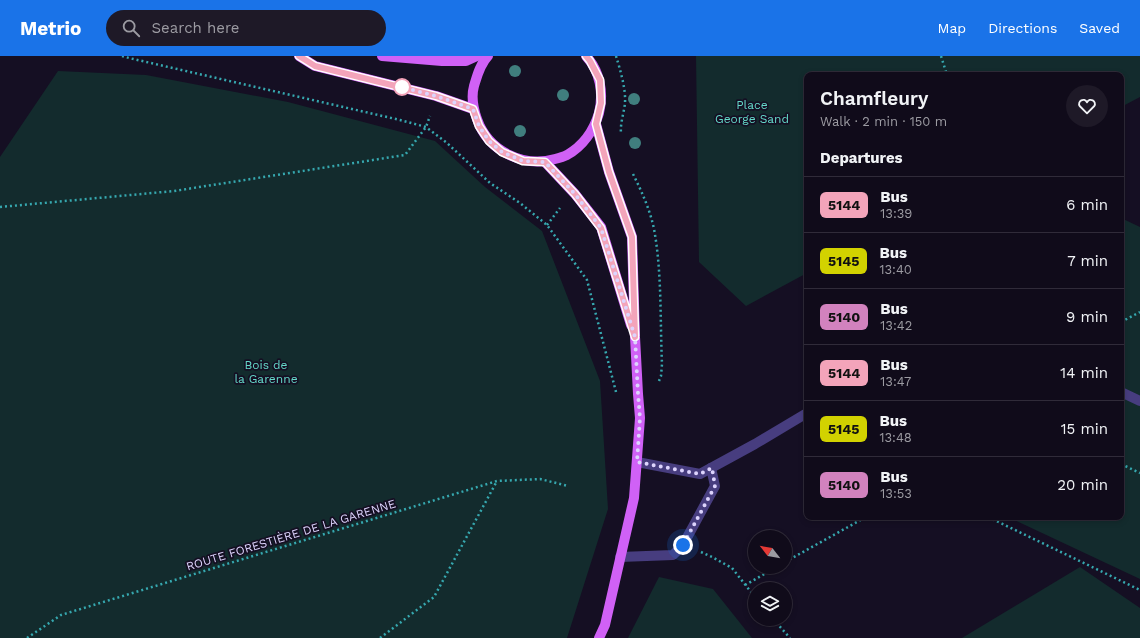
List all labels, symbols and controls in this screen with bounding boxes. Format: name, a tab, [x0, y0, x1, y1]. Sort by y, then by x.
search box	[106, 10, 386, 46]
text: Metrio	[20, 17, 82, 40]
icon: search	[120, 17, 142, 39]
text: Search here	[152, 19, 239, 37]
text: Map	[938, 20, 966, 36]
text: Directions	[988, 20, 1057, 36]
text: Saved	[1079, 20, 1120, 36]
unlabelled marker	[393, 78, 411, 96]
button: heart	[1066, 85, 1108, 127]
text: Chamfleury	[820, 87, 928, 110]
park label: Place George Sand	[715, 98, 789, 126]
text: Walk · 2 min · 150 m	[820, 114, 947, 129]
text: Departures	[820, 149, 903, 167]
text: Bus	[880, 188, 908, 206]
text: 6 min	[1066, 196, 1108, 214]
text: 5144	[828, 197, 860, 213]
text: 13:39	[880, 206, 912, 221]
text: Bus	[879, 244, 907, 262]
text: 7 min	[1067, 252, 1108, 270]
text: 5145	[828, 253, 859, 269]
text: 13:40	[879, 262, 912, 277]
text: Bus	[880, 300, 908, 318]
text: 9 min	[1066, 308, 1108, 326]
text: 5140	[828, 309, 860, 325]
text: 13:42	[880, 318, 912, 333]
text: Bus	[880, 356, 908, 374]
park label: Bois de la Garenne	[234, 358, 298, 386]
text: 14 min	[1060, 364, 1108, 382]
text: 5144	[828, 365, 860, 381]
text: 13:47	[880, 374, 911, 389]
text: Bus	[879, 412, 907, 430]
text: 15 min	[1061, 420, 1108, 438]
text: 5145	[828, 421, 859, 437]
text: 13:48	[879, 430, 912, 445]
text: Bus	[880, 468, 908, 486]
text: 20 min	[1057, 476, 1108, 494]
text: 5140	[828, 477, 860, 493]
text: 13:53	[880, 486, 912, 501]
street label: ROUTE FORESTIÈRE DE LA GARENNE	[185, 496, 398, 574]
north arrow	[748, 530, 792, 574]
map controls	[748, 530, 792, 626]
your location	[673, 535, 693, 555]
button: layers	[748, 582, 792, 626]

